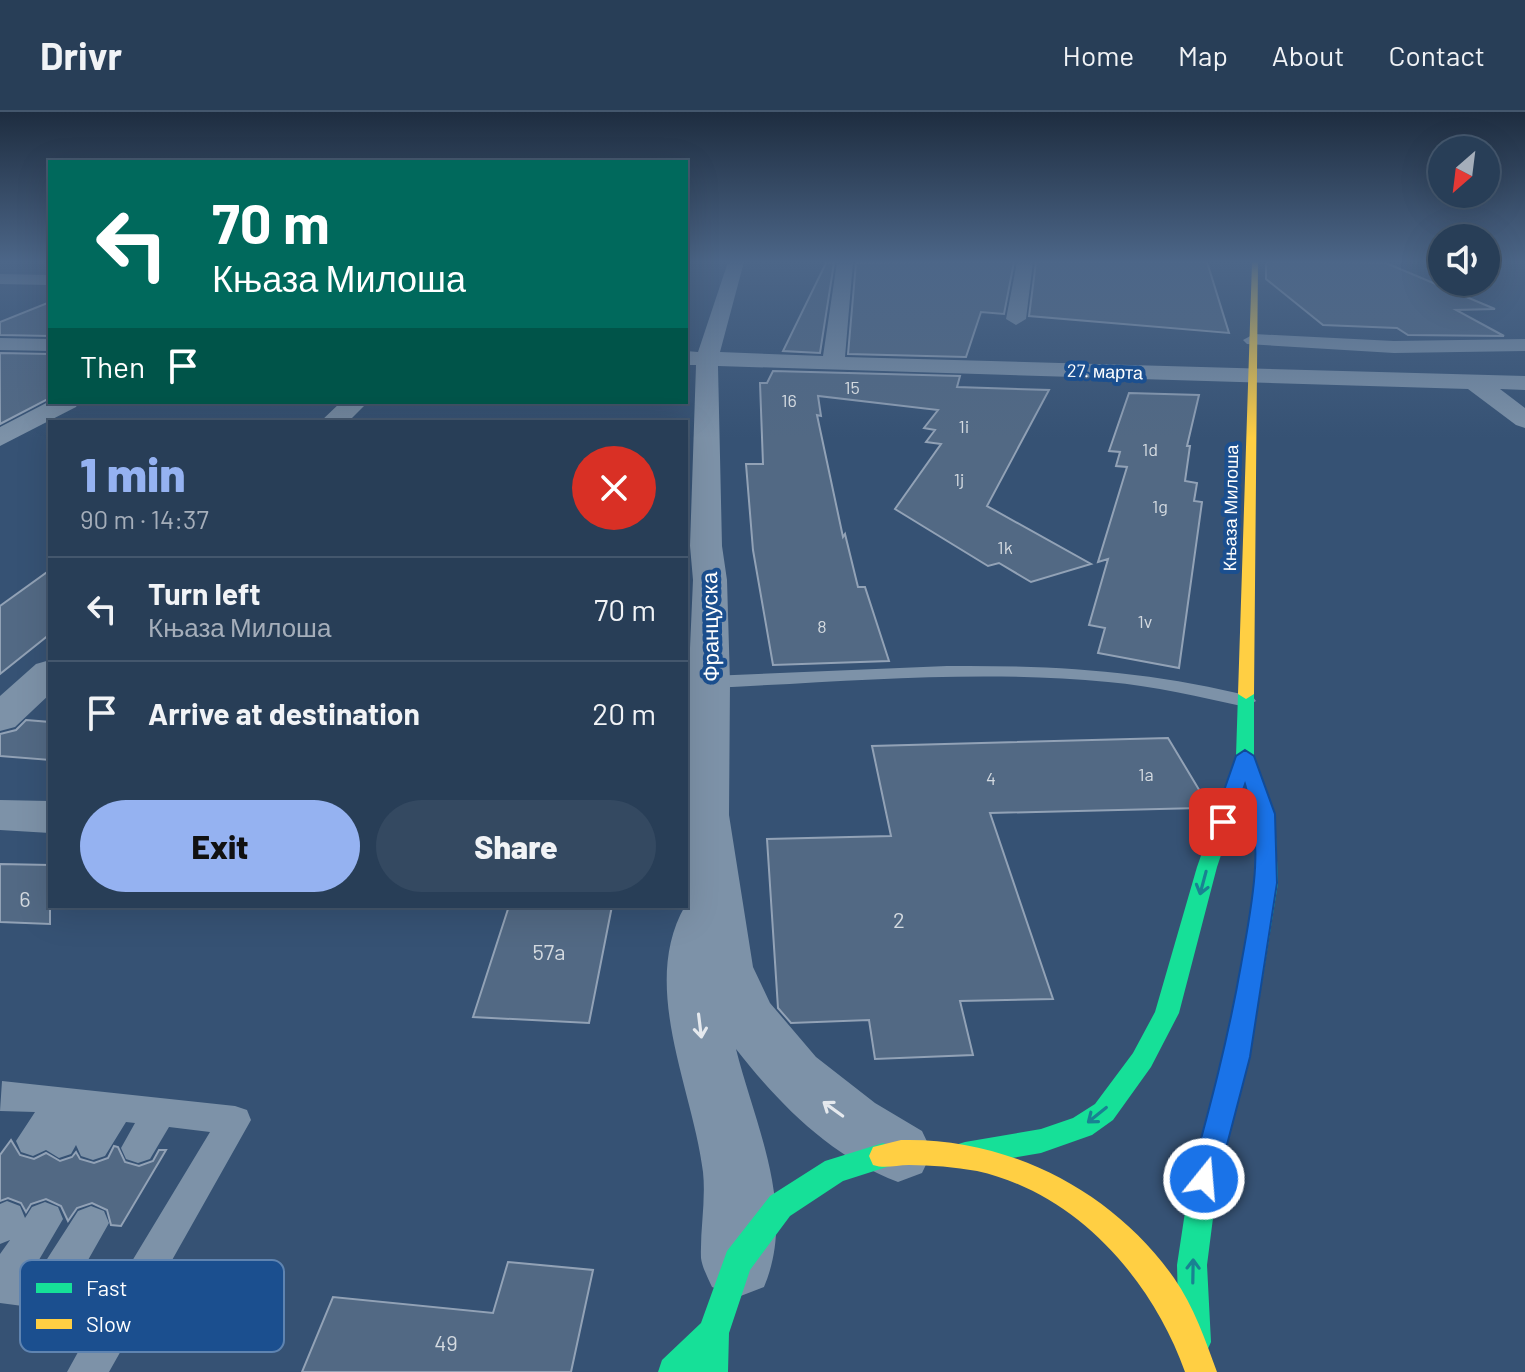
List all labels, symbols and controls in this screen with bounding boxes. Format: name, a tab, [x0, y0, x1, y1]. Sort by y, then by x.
text: Drivr	[40, 32, 122, 78]
text: Home	[1063, 38, 1134, 72]
text: Map	[1178, 38, 1228, 72]
text: About	[1272, 38, 1344, 72]
text: Contact	[1388, 38, 1485, 72]
north arrow	[1428, 136, 1500, 208]
map controls	[1428, 136, 1500, 296]
text: 70 m	[212, 188, 330, 255]
icon: left	[80, 192, 184, 296]
button: sound	[1428, 224, 1500, 296]
text: Књаза Милоша	[212, 256, 466, 299]
icon: arrive	[161, 344, 205, 388]
text: Then	[80, 348, 145, 384]
street label: 27. марта	[1067, 359, 1144, 383]
house number: 15	[844, 376, 860, 398]
house number: 16	[781, 389, 797, 411]
house number: 1i	[959, 415, 969, 437]
house number: 1d	[1142, 438, 1158, 460]
street label: Књаза Милоша	[1218, 443, 1242, 572]
text: 1 min	[80, 444, 186, 502]
button: close	[572, 446, 656, 530]
house number: 1j	[954, 468, 964, 490]
house number: 1g	[1152, 495, 1168, 517]
text: 90 m · 14:37	[80, 503, 209, 534]
house number: 1k	[997, 536, 1013, 558]
street label: Француска	[695, 571, 724, 682]
text: Turn left	[148, 575, 261, 611]
icon: left	[80, 587, 124, 631]
text: 70 m	[594, 591, 656, 627]
house number: 1v	[1138, 610, 1153, 632]
text: Књаза Милоша	[148, 611, 331, 642]
house number: 8	[817, 615, 827, 637]
icon: arrive	[80, 691, 124, 735]
text: Arrive at destination	[148, 695, 420, 731]
text: 20 m	[592, 695, 656, 731]
house number: 1a	[1138, 763, 1154, 785]
house number: 4	[986, 767, 996, 789]
pin	[1189, 788, 1257, 856]
button: Exit	[80, 800, 360, 892]
button: Share	[376, 800, 656, 892]
icon: arrive	[1201, 800, 1245, 844]
one-way arrow	[1195, 869, 1210, 895]
house number: 6	[19, 885, 31, 911]
house number: 2	[893, 906, 905, 932]
house number: 57a	[533, 938, 565, 964]
one-way arrow	[693, 1012, 708, 1039]
one-way arrow	[823, 1101, 844, 1118]
one-way arrow	[1087, 1107, 1108, 1124]
position arrow	[1162, 1137, 1246, 1221]
one-way arrow	[1185, 1258, 1201, 1285]
legend	[20, 1260, 284, 1352]
text: Fast	[86, 1274, 128, 1300]
text: Slow	[86, 1310, 131, 1336]
house number: 49	[434, 1329, 458, 1355]

